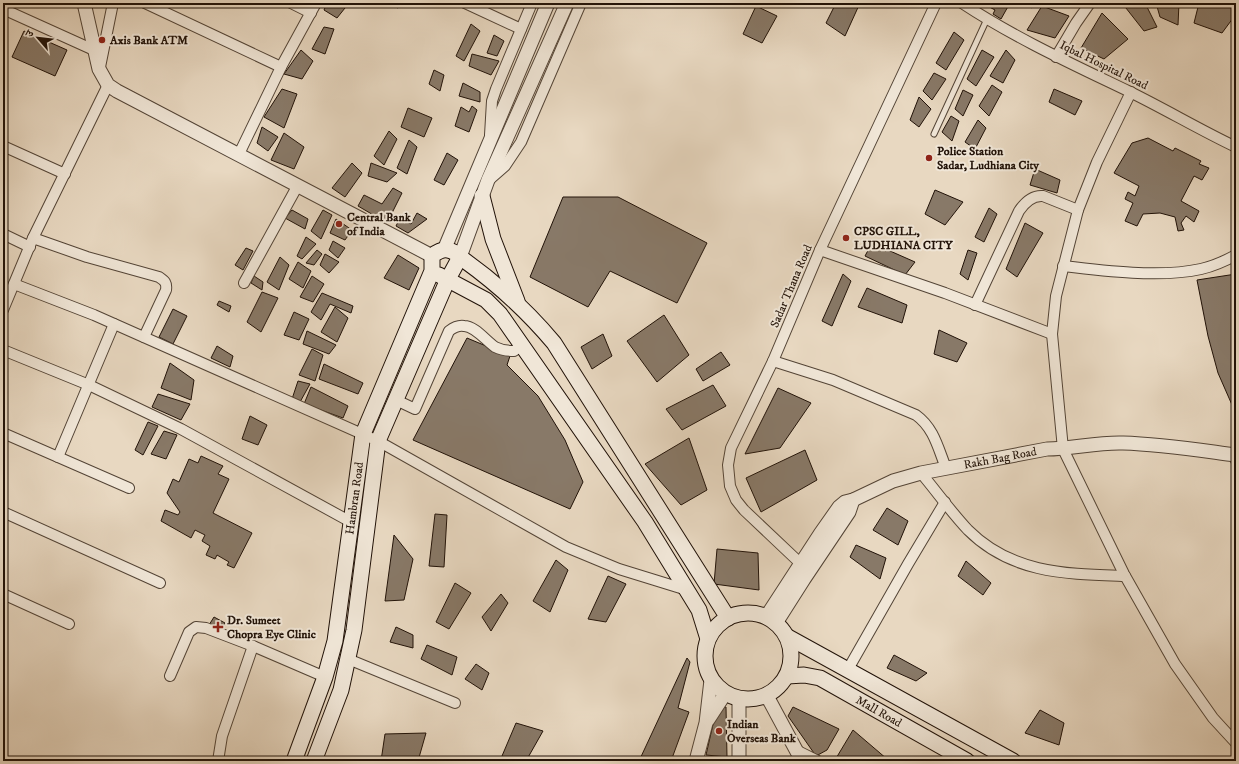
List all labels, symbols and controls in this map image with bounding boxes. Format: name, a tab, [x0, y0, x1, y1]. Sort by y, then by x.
north arrow	[18, 18, 58, 58]
text: उ	[22, 27, 38, 40]
place label: Axis Bank ATM	[109, 33, 188, 48]
marker: Axis Bank ATM	[97, 35, 107, 45]
street label: Iqbal Hospital Road	[1057, 38, 1150, 93]
place label: Police Station Sadar, Ludhiana City	[937, 144, 1039, 173]
marker: Police Station Sadar, Ludhiana City	[924, 153, 934, 163]
place label: Central Bank of India	[347, 210, 412, 239]
marker: Central Bank of India	[334, 219, 344, 229]
place label: CPSC GILL, LUDHIANA CITY	[854, 224, 953, 253]
marker: CPSC GILL, LUDHIANA CITY	[841, 233, 851, 243]
street label: Sadar Thana Road	[767, 242, 816, 330]
street label: Rakh Bag Road	[962, 444, 1038, 473]
street label: Hambran Road	[342, 461, 367, 535]
place label: Dr. Sumeet Chopra Eye Clinic	[227, 613, 317, 642]
marker: Dr. Sumeet Chopra Eye Clinic	[212, 621, 224, 633]
street label: Mall Road	[853, 693, 904, 731]
place label: Indian Overseas Bank	[727, 717, 797, 746]
marker: Indian Overseas Bank	[714, 726, 724, 736]

